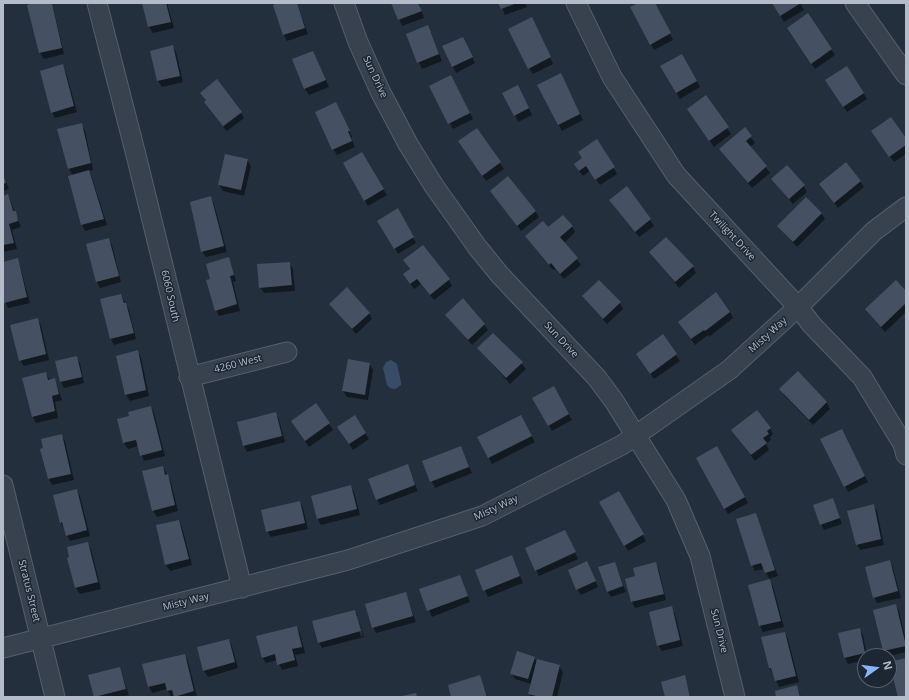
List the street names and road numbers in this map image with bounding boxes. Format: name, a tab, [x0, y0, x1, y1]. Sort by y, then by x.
street label: Sun Drive	[360, 54, 390, 100]
street label: Twilight Drive	[706, 209, 758, 263]
street label: 6060 South	[158, 269, 182, 323]
street label: Misty Way	[746, 315, 790, 355]
street label: Sun Drive	[541, 320, 581, 360]
street label: 4260 West	[213, 352, 263, 376]
street label: Misty Way	[472, 493, 520, 523]
street label: Stratus Street	[15, 559, 43, 623]
street label: Misty Way	[162, 590, 210, 614]
street label: Sun Drive	[708, 608, 730, 654]

